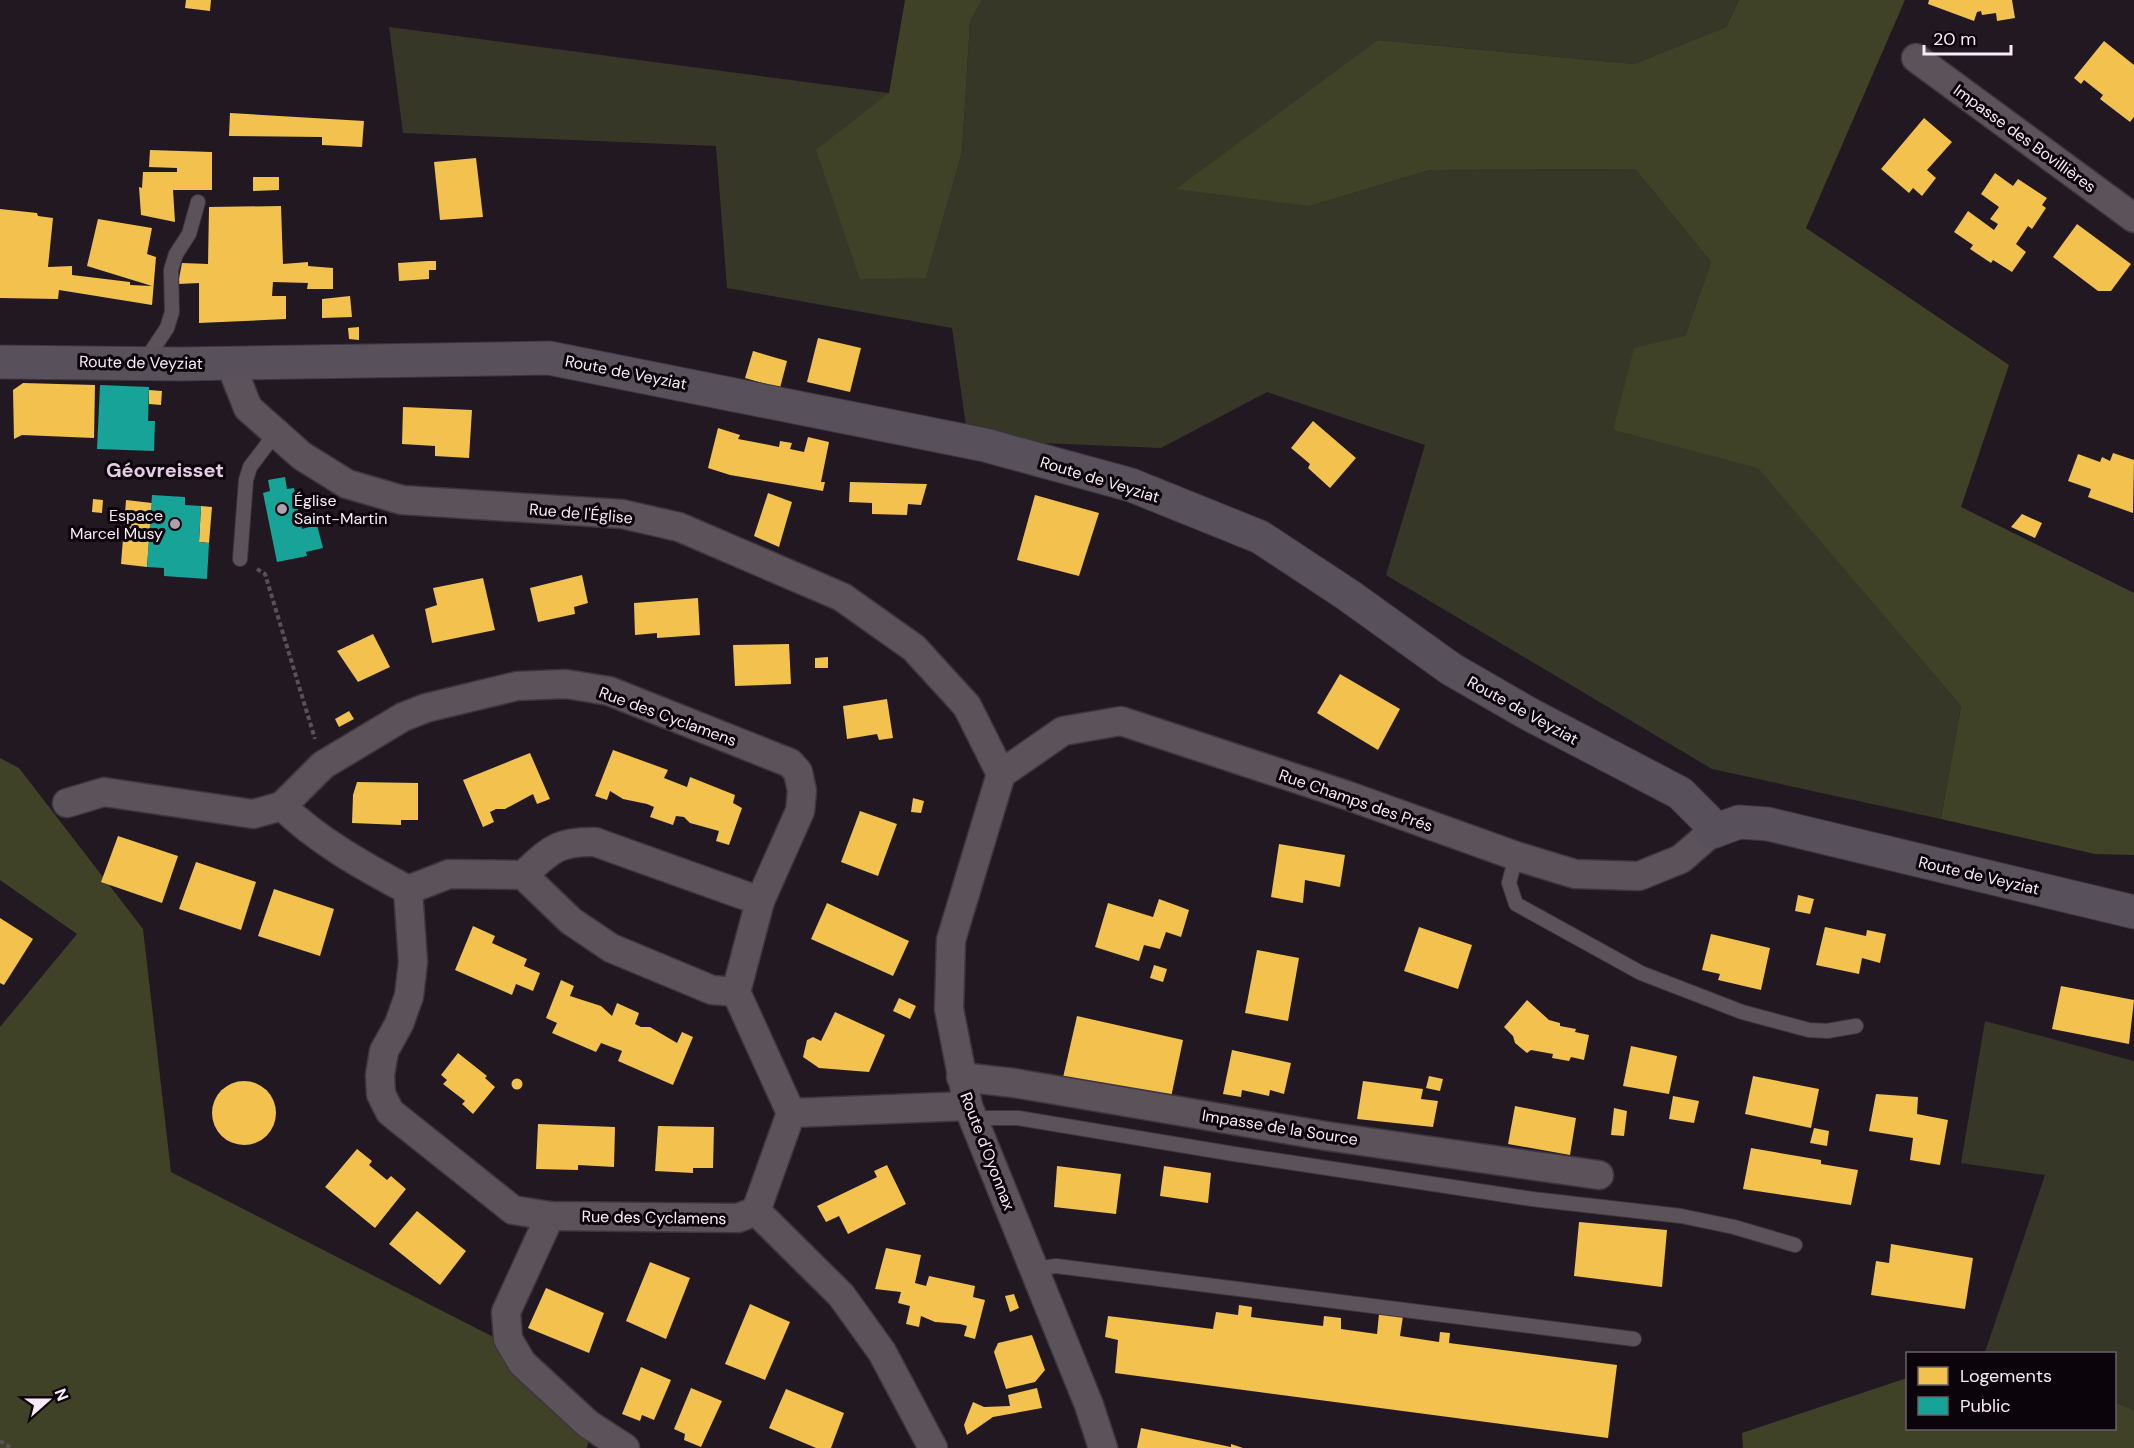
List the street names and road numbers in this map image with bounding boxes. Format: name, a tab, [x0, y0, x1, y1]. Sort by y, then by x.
street label: Impasse des Bovillières	[1949, 80, 2100, 197]
street label: Route de Veyziat	[563, 350, 689, 395]
street label: Route de Veyziat	[79, 351, 203, 374]
street label: Route de Veyziat	[1038, 451, 1162, 508]
street label: Rue de l'Église	[528, 499, 634, 528]
street label: Route de Veyziat	[1464, 671, 1582, 750]
street label: Rue des Cyclamens	[596, 682, 740, 751]
street label: Rue Champs des Prés	[1276, 764, 1436, 837]
street label: Route de Veyziat	[1916, 851, 2042, 900]
street label: Route d'Oyonnax	[955, 1089, 1020, 1213]
street label: Impasse de la Source	[1200, 1105, 1360, 1150]
street label: Rue des Cyclamens	[581, 1206, 727, 1229]

